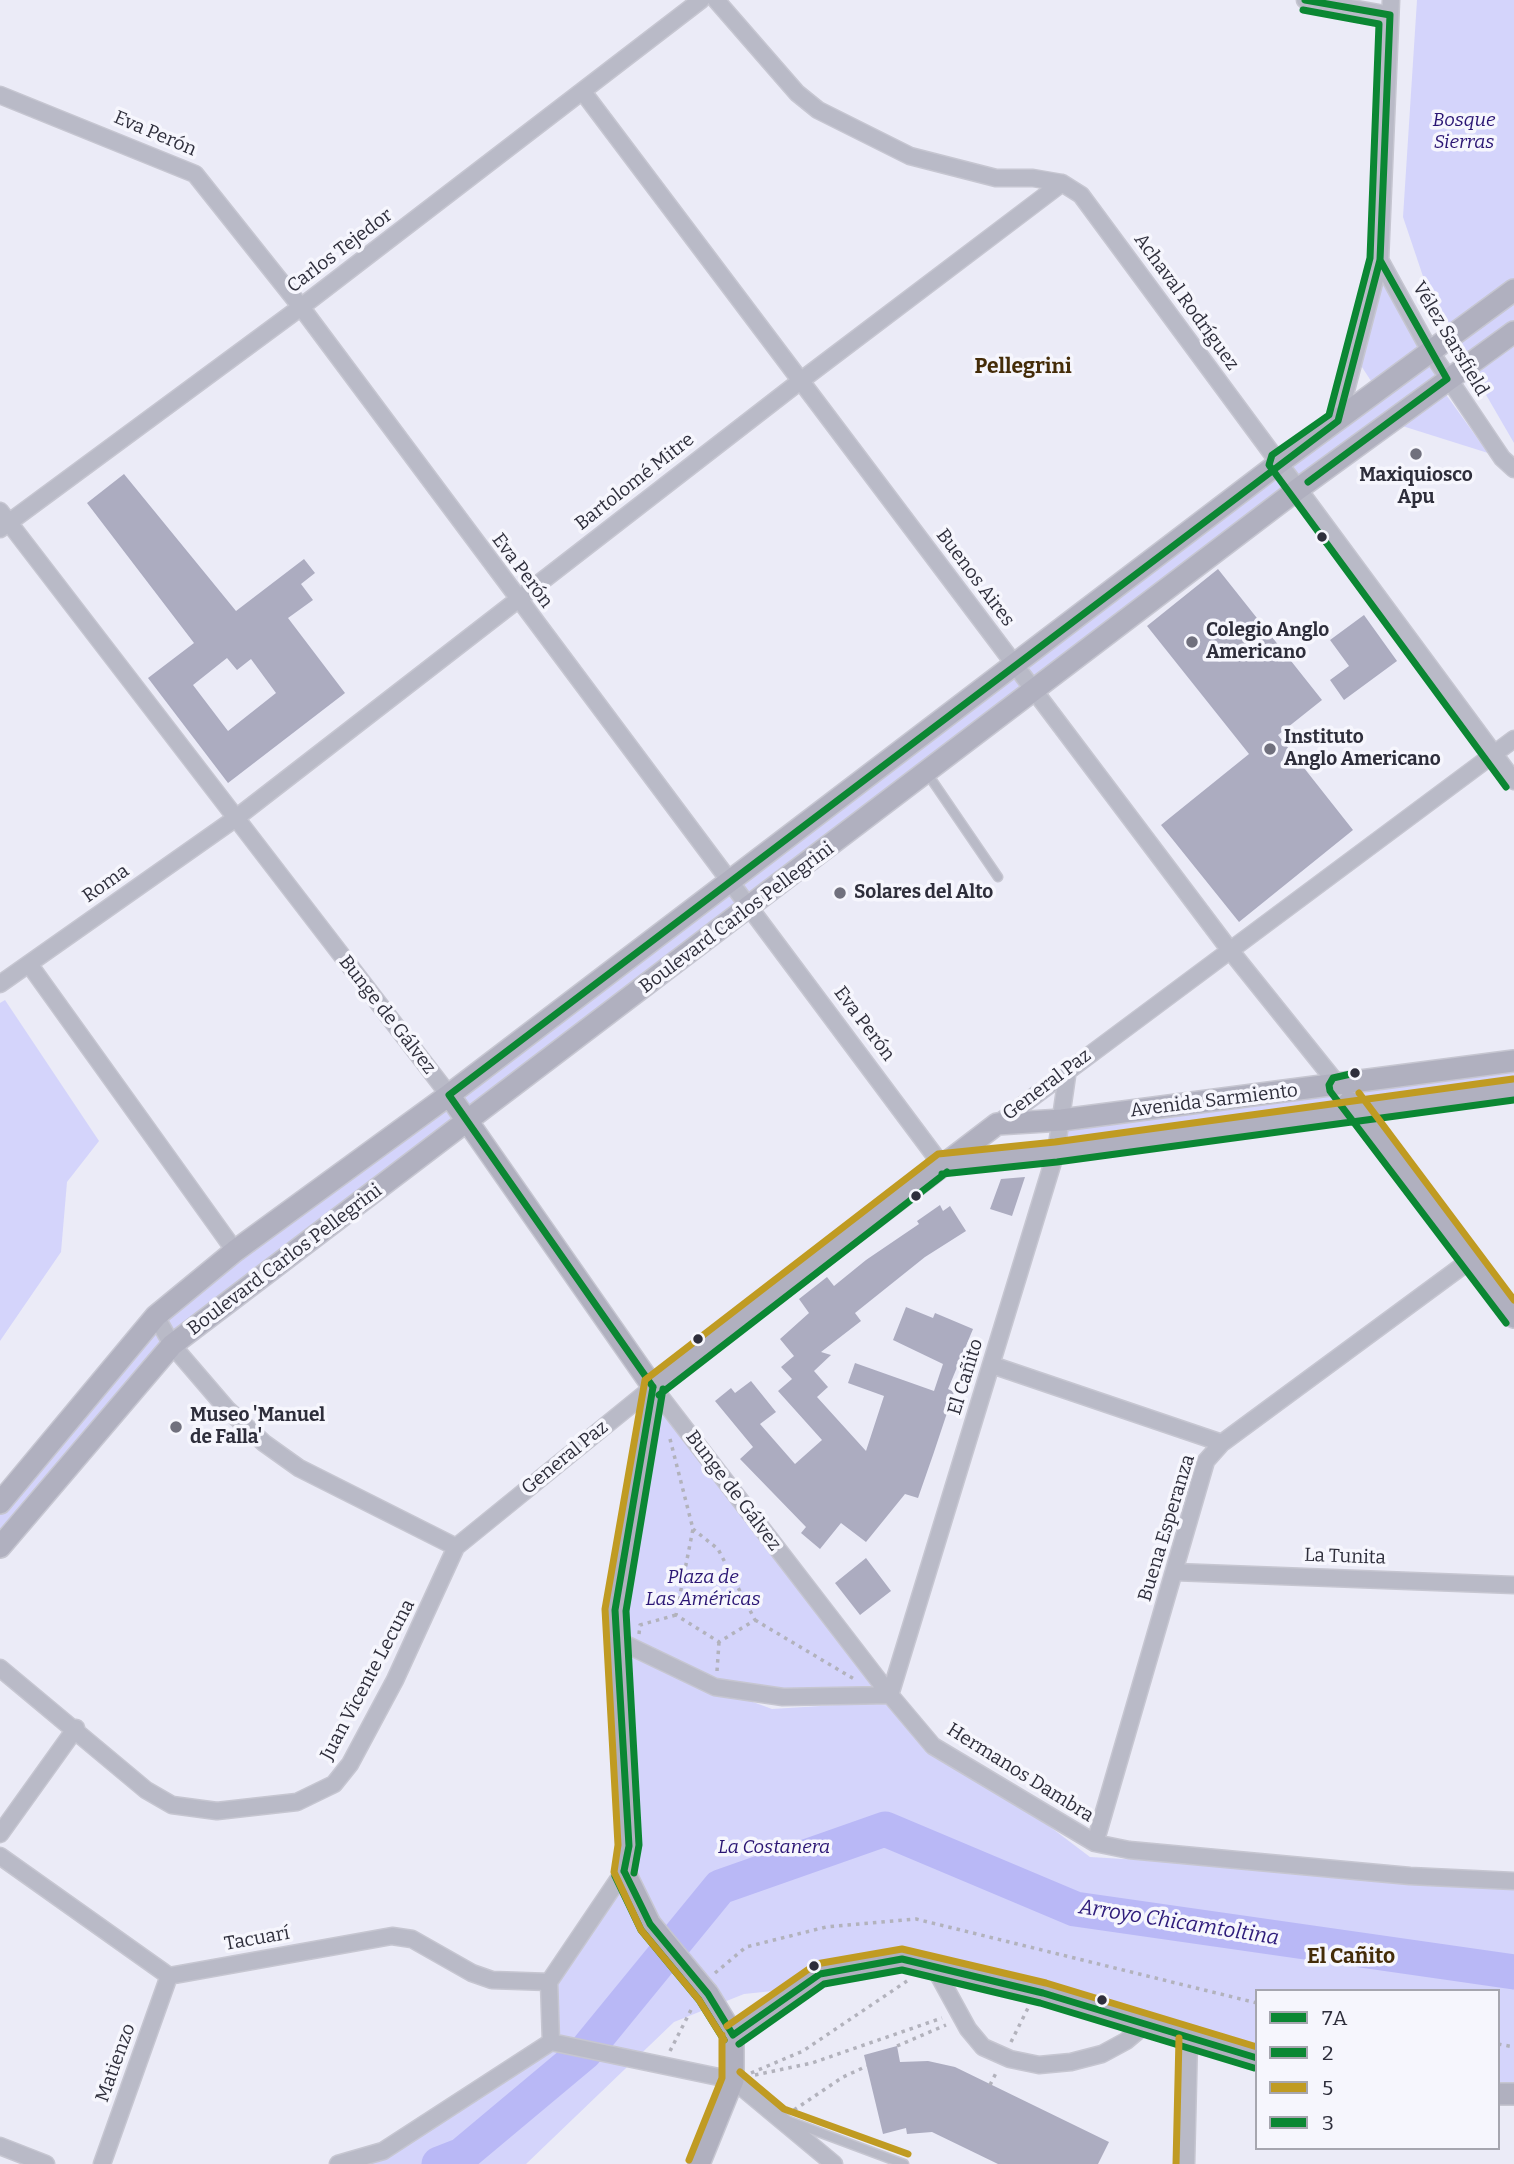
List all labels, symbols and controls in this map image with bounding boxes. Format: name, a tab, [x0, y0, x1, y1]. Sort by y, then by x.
street label: Eva Perón	[110, 106, 200, 162]
park label: Bosque Sierras	[1432, 110, 1496, 154]
street label: Carlos Tejedor	[283, 204, 397, 298]
street label: Achaval Rodríguez	[1129, 229, 1243, 375]
street label: Vélez Sarsfield	[1407, 278, 1493, 400]
district label: Pellegrini	[974, 354, 1072, 380]
street label: Bartolomé Mitre	[571, 428, 699, 536]
marker: Maxiquiosco Apu	[1408, 446, 1424, 462]
place label: Maxiquiosco Apu	[1359, 465, 1473, 509]
street label: Buenos Aires	[931, 525, 1019, 631]
street label: Eva Perón	[487, 529, 557, 613]
unlabelled marker	[1315, 530, 1329, 544]
place label: Colegio Anglo Americano	[1206, 620, 1329, 664]
marker: Colegio Anglo Americano	[1184, 634, 1200, 650]
place label: Instituto Anglo Americano	[1284, 727, 1441, 771]
marker: Instituto Anglo Americano	[1262, 741, 1278, 757]
street label: Boulevard Carlos Pellegrini	[635, 837, 839, 999]
street label: Roma	[78, 860, 134, 908]
place label: Solares del Alto	[854, 882, 993, 904]
marker: Solares del Alto	[832, 885, 848, 901]
street label: Bunge de Gálvez	[334, 951, 440, 1079]
street label: Eva Perón	[829, 982, 899, 1066]
street label: General Paz	[998, 1044, 1096, 1126]
unlabelled marker	[1348, 1066, 1362, 1080]
street label: Avenida Sarmiento	[1129, 1079, 1299, 1123]
street label: Boulevard Carlos Pellegrini	[183, 1179, 387, 1341]
unlabelled marker	[909, 1189, 923, 1203]
unlabelled marker	[691, 1332, 705, 1346]
street label: El Cañito	[944, 1336, 988, 1418]
place label: Museo 'Manuel de Falla'	[190, 1405, 325, 1449]
street label: General Paz	[517, 1416, 613, 1500]
marker: Museo 'Manuel de Falla'	[168, 1419, 184, 1435]
street label: Bunge de Gálvez	[680, 1427, 786, 1555]
street label: Buena Esperanza	[1134, 1452, 1200, 1604]
street label: La Tunita	[1304, 1544, 1386, 1570]
park label: Plaza de Las Américas	[646, 1567, 760, 1611]
street label: Juan Vicente Lecuna	[316, 1596, 420, 1764]
street label: Hermanos Dambra	[942, 1719, 1098, 1827]
park label: La Costanera	[718, 1837, 830, 1859]
water label: Arroyo Chicamtoltina	[1077, 1895, 1281, 1951]
street label: Tacuarí	[223, 1922, 291, 1956]
district label: El Cañito	[1307, 1944, 1395, 1970]
unlabelled marker	[807, 1959, 821, 1973]
legend	[1255, 1989, 1500, 2150]
unlabelled marker	[1095, 1993, 1109, 2007]
text: 7A	[1322, 2005, 1347, 2031]
street label: Matienzo	[91, 2021, 141, 2105]
text: 2	[1322, 2040, 1333, 2066]
text: 5	[1322, 2075, 1333, 2101]
text: 3	[1322, 2110, 1334, 2136]

